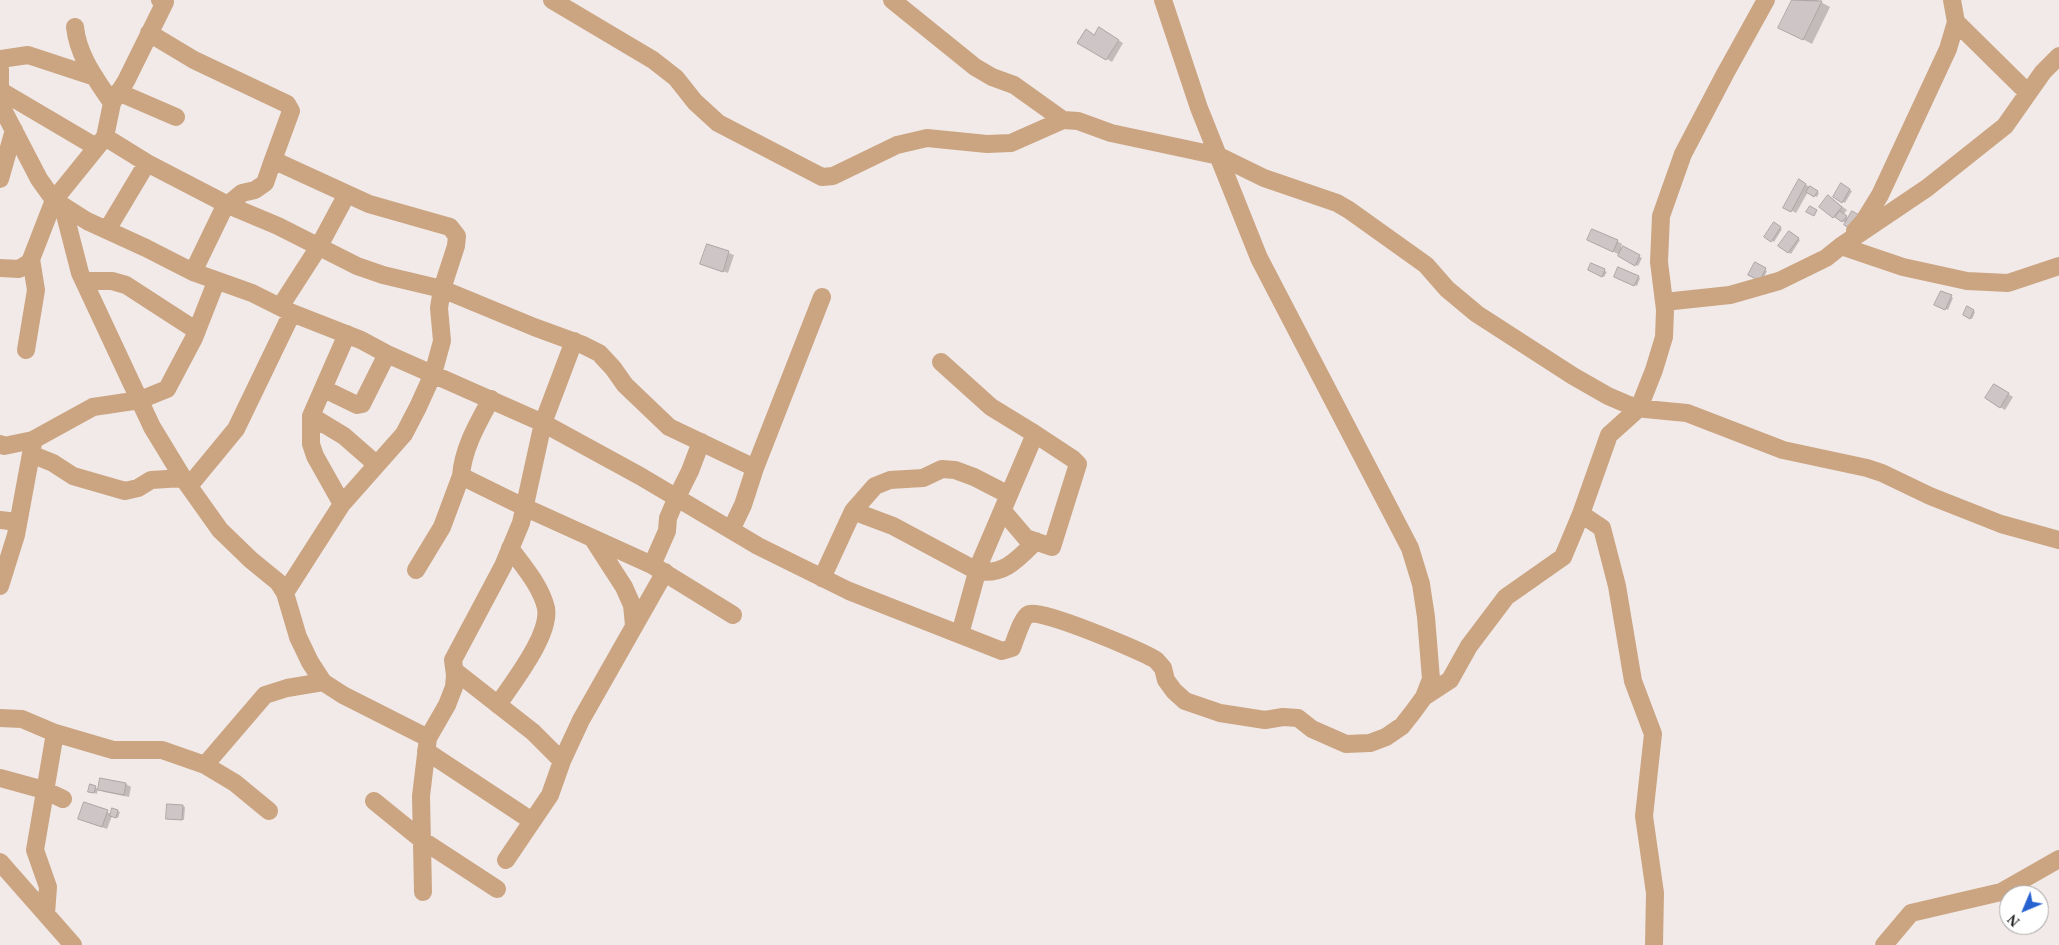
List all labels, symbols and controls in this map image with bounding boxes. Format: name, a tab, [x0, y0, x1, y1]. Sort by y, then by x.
north arrow	[1999, 885, 2049, 935]
text: N	[2005, 911, 2023, 929]

